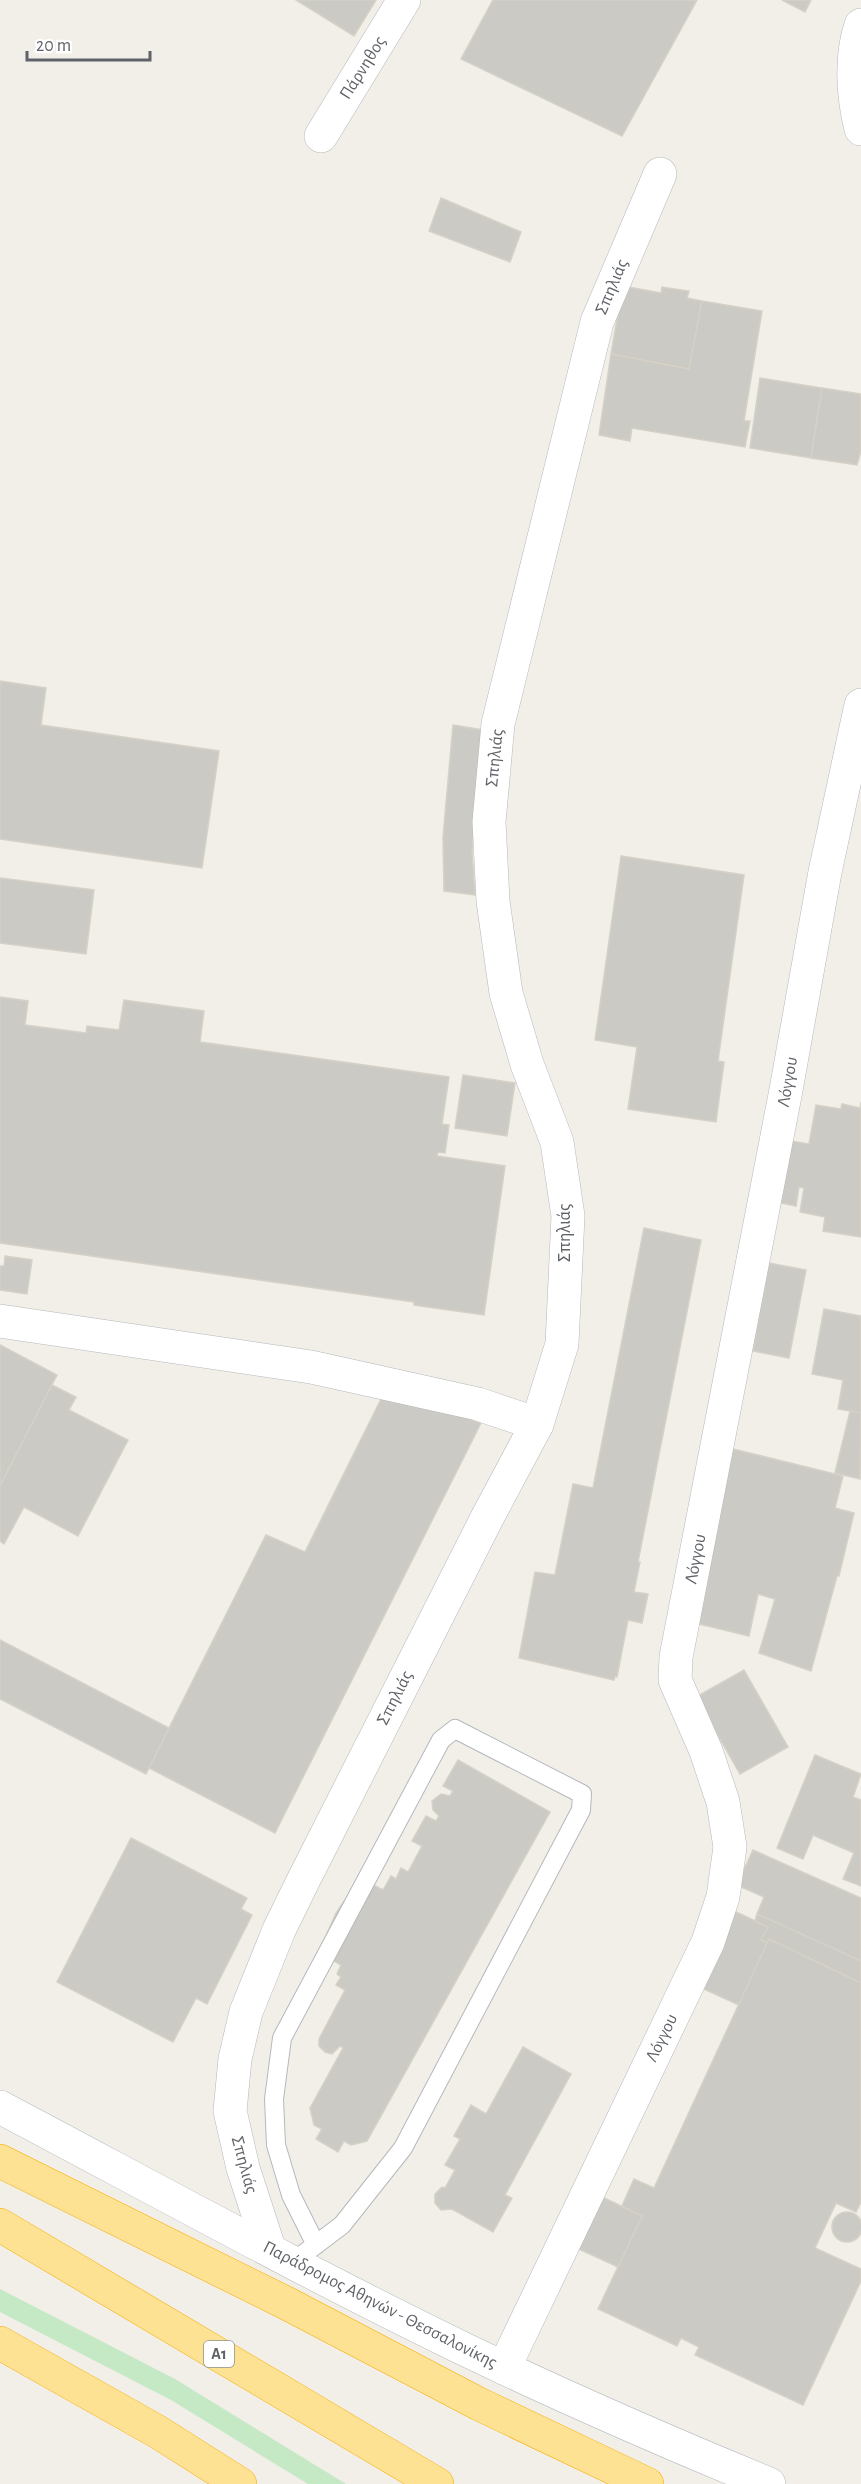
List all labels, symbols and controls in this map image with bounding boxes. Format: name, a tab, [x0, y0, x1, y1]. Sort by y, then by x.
scale bar	[27, 24, 150, 62]
street label: Πάρνηθος	[337, 33, 389, 103]
text: 20 m	[36, 37, 71, 55]
street label: Σπηλιάς	[592, 257, 632, 317]
street label: Σπηλιάς	[483, 728, 507, 788]
street label: Λόγγου	[775, 1055, 801, 1109]
street label: Σπηλιάς	[556, 1204, 574, 1262]
street label: Λόγγου	[682, 1532, 710, 1586]
street label: Σπηλιάς	[374, 1668, 416, 1728]
street label: Λόγγου	[643, 2011, 681, 2065]
street label: Σπηλιάς	[228, 2134, 260, 2196]
street label: Παράδρομος Αθηνών - Θεσσαλονίκης	[260, 2237, 500, 2372]
road number: Α1	[204, 2341, 234, 2367]

